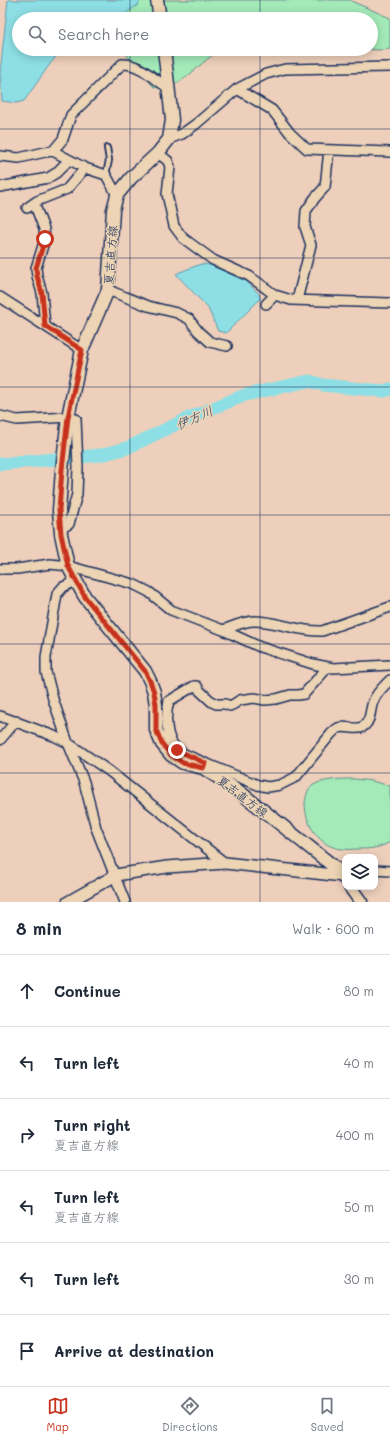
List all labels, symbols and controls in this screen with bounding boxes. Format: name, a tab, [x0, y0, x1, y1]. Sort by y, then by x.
search box	[12, 12, 378, 56]
icon: search	[26, 23, 48, 45]
text: Search here	[58, 24, 149, 44]
street label: 夏吉直方線	[100, 225, 120, 285]
route start	[36, 230, 54, 248]
water label: 伊方川	[173, 401, 215, 433]
route end	[168, 741, 186, 759]
street label: 夏吉直方線	[214, 772, 272, 820]
map controls	[342, 854, 378, 890]
button: layers	[342, 854, 378, 890]
text: 8 min	[16, 917, 62, 939]
text: Walk · 600 m	[292, 920, 374, 937]
icon: ahead	[16, 980, 38, 1002]
text: Continue	[54, 981, 121, 1001]
text: 80 m	[344, 982, 374, 999]
icon: left	[16, 1052, 38, 1074]
text: Turn left	[54, 1053, 119, 1073]
text: 40 m	[344, 1054, 374, 1071]
text: Turn right	[54, 1115, 131, 1135]
icon: right	[16, 1124, 38, 1146]
text: 400 m	[336, 1126, 374, 1143]
text: 夏吉直方線	[54, 1136, 119, 1153]
text: Turn left	[54, 1187, 119, 1207]
icon: left	[16, 1196, 38, 1218]
text: 50 m	[344, 1198, 374, 1215]
text: 夏吉直方線	[54, 1208, 119, 1225]
icon: left	[16, 1268, 38, 1290]
text: Turn left	[54, 1269, 119, 1289]
text: 30 m	[344, 1270, 374, 1287]
icon: arrive	[16, 1340, 38, 1362]
text: Arrive at destination	[54, 1341, 214, 1361]
tab: Map	[47, 1395, 69, 1434]
tab: Directions	[162, 1395, 218, 1434]
tab: Saved	[311, 1395, 343, 1434]

